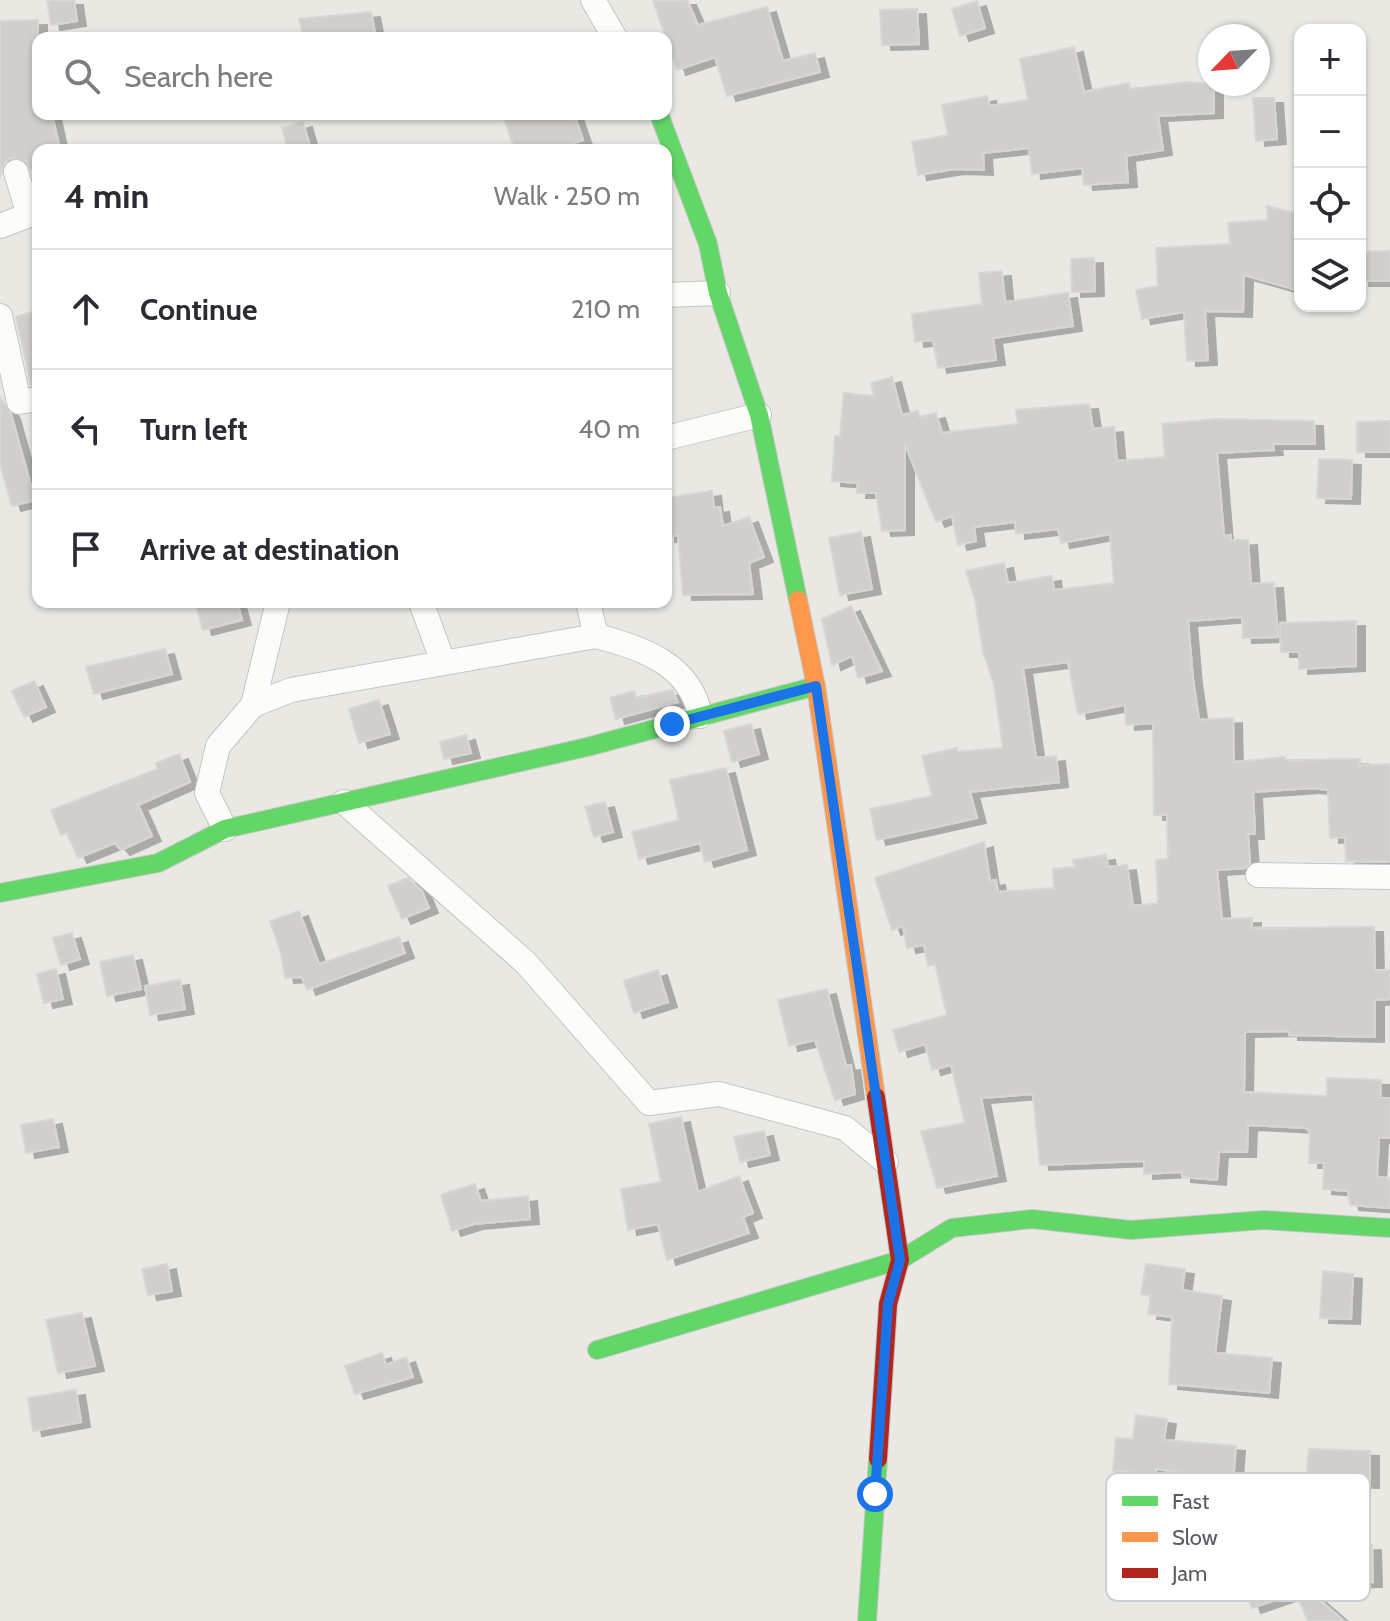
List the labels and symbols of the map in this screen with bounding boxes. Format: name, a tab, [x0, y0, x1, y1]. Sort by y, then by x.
north arrow	[1198, 24, 1270, 96]
route end	[654, 706, 690, 742]
legend	[1106, 1473, 1370, 1601]
route start	[857, 1476, 893, 1512]
text: Fast	[1172, 1488, 1210, 1515]
text: Slow	[1172, 1524, 1218, 1551]
text: Jam	[1171, 1560, 1207, 1587]

